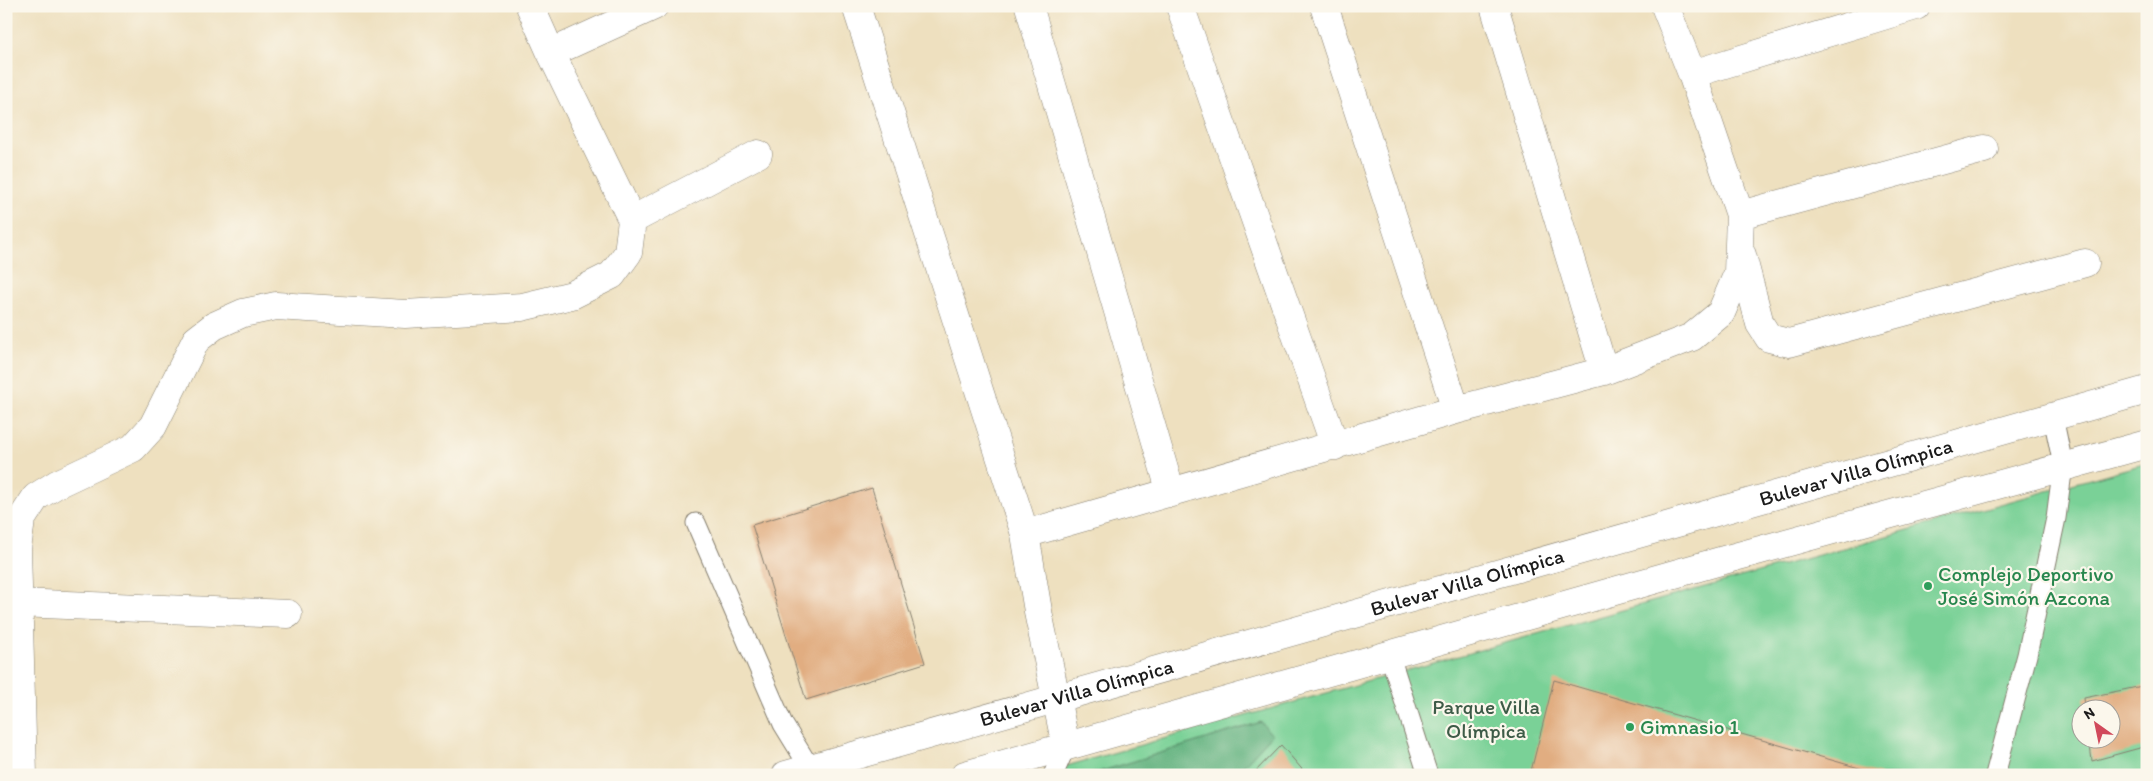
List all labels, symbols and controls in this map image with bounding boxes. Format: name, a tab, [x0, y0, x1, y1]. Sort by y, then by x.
street label: Bulevar Villa Olímpica	[1756, 433, 1955, 511]
street label: Bulevar Villa Olímpica	[1368, 543, 1567, 621]
place label: Complejo Deportivo José Simón Azcona	[1938, 561, 2114, 610]
marker: Complejo Deportivo José Simón Azcona	[1922, 580, 1934, 592]
street label: Bulevar Villa Olímpica	[977, 653, 1176, 732]
park label: Parque Villa Olímpica	[1432, 694, 1540, 743]
north arrow	[2070, 698, 2120, 748]
text: N	[2081, 704, 2098, 723]
place label: Gimnasio 1	[1640, 714, 1739, 739]
marker: Gimnasio 1	[1624, 721, 1636, 733]

